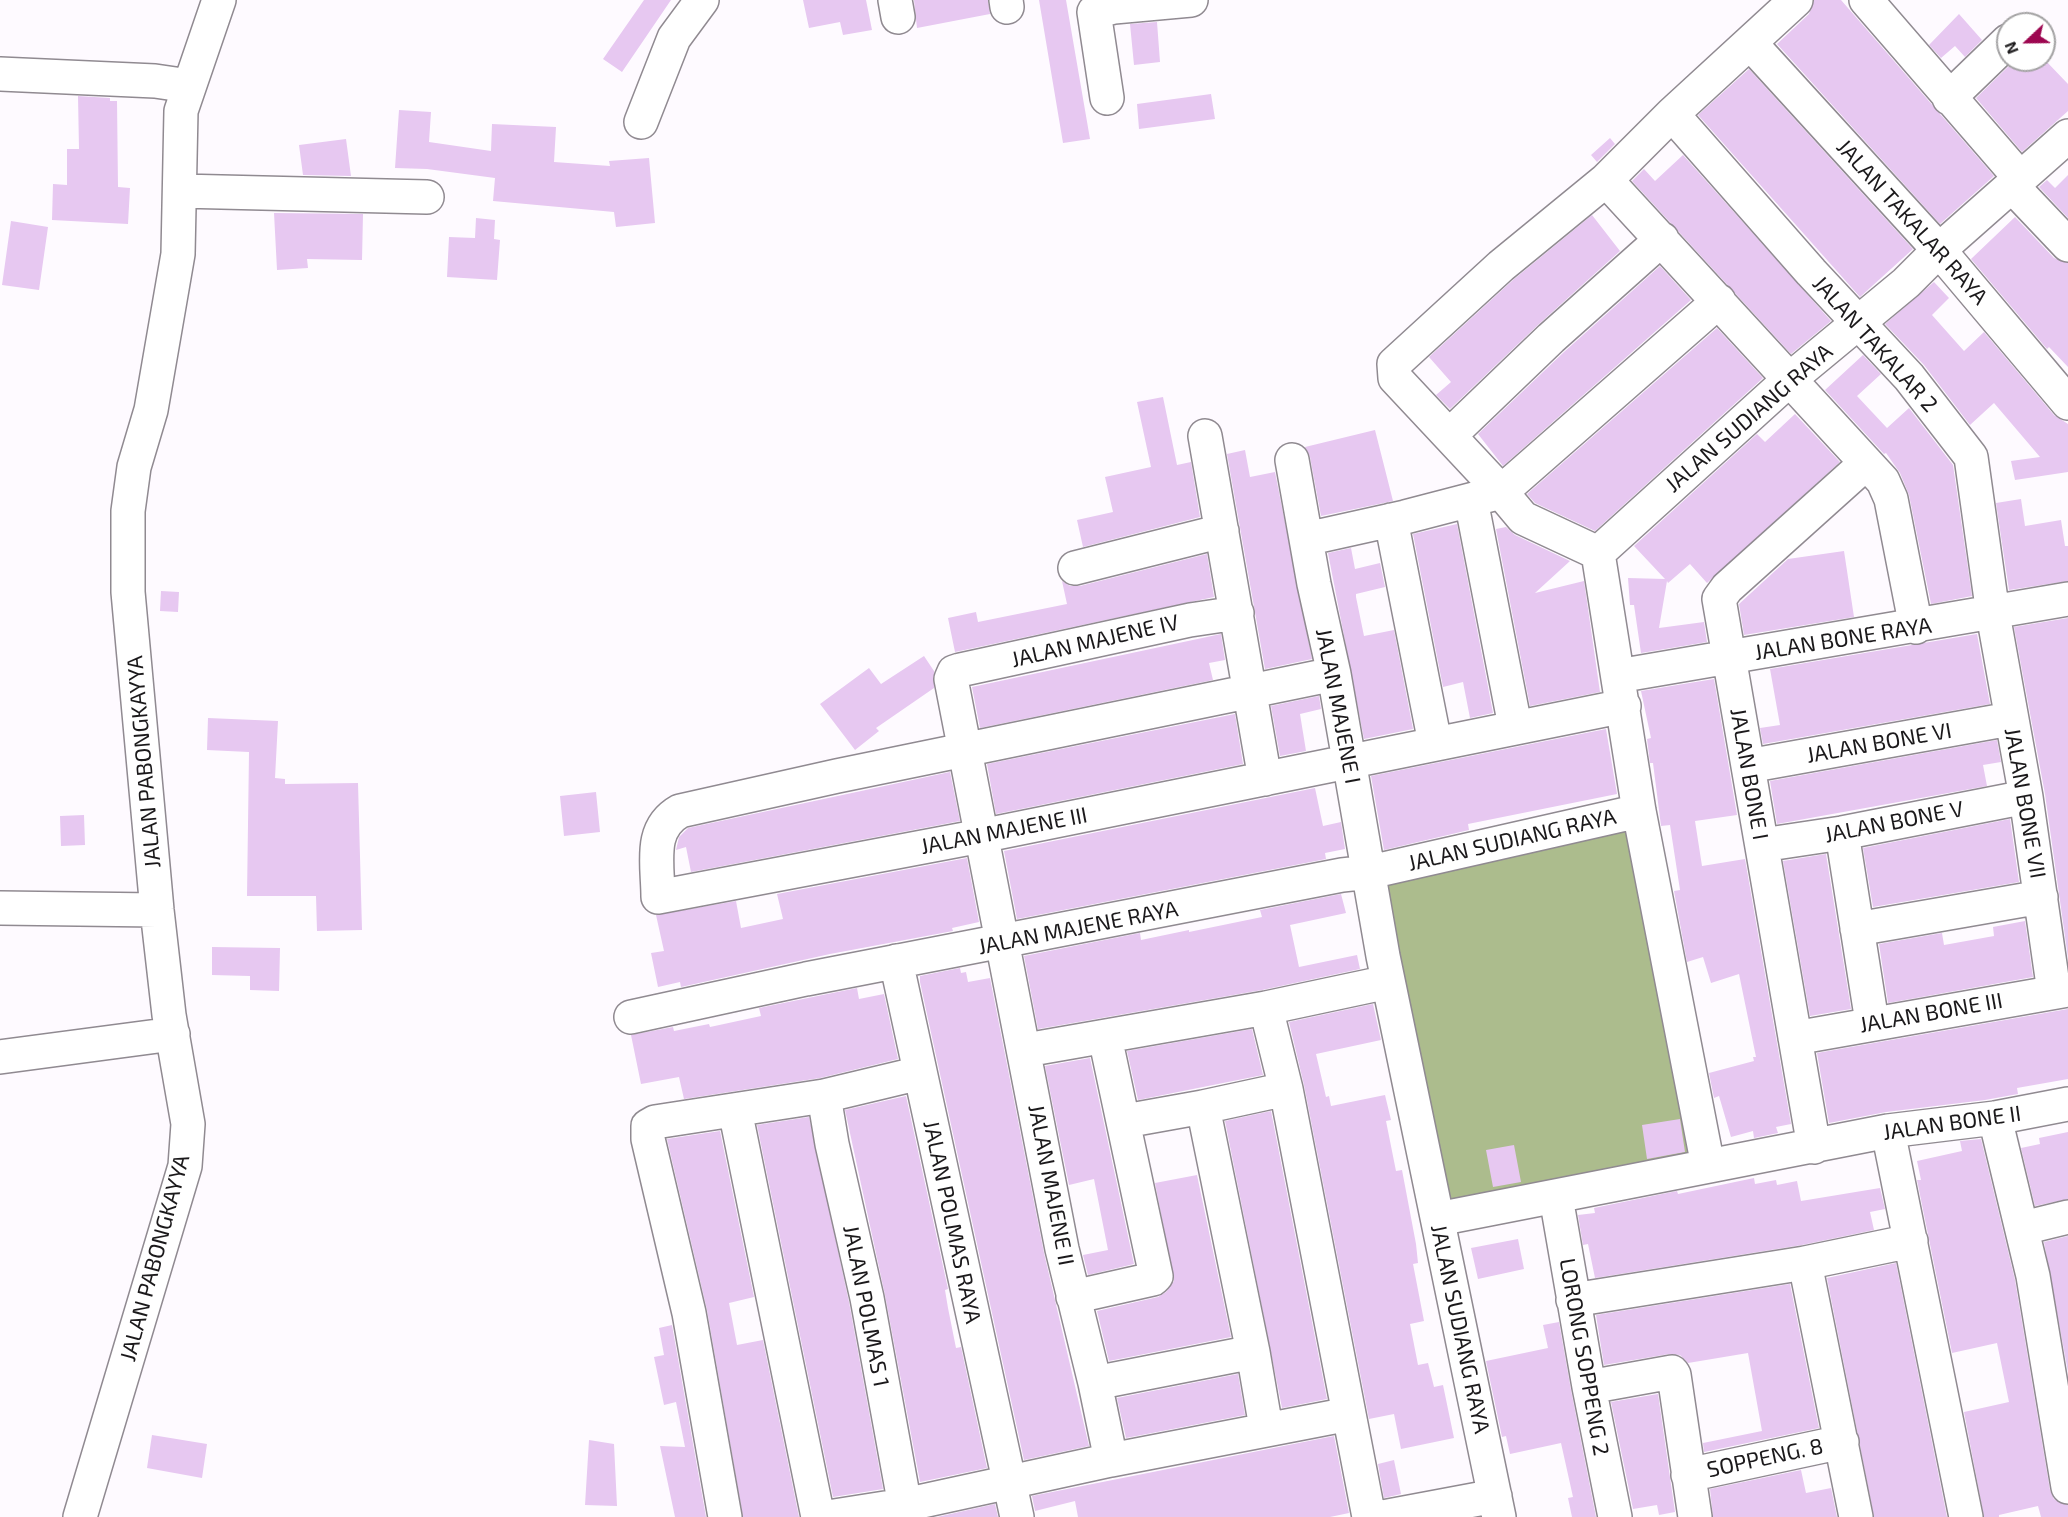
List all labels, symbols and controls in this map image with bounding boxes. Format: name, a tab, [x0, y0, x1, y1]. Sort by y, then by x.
north arrow	[1996, 12, 2056, 72]
text: N	[2000, 39, 2022, 57]
street label: JALAN TAKALAR RAYA	[1831, 134, 1993, 310]
street label: JALAN TAKALAR 2	[1807, 270, 1943, 418]
street label: JALAN SUDIANG RAYA	[1660, 338, 1838, 498]
street label: JALAN MAJENE IV	[1009, 609, 1181, 673]
street label: JALAN BONE RAYA	[1753, 612, 1933, 666]
street label: JALAN MAJENE I	[1310, 626, 1366, 786]
street label: JALAN PABONGKAYYA	[122, 655, 166, 869]
street label: JALAN BONE I	[1724, 706, 1774, 842]
street label: JALAN BONE VI	[1804, 717, 1954, 769]
street label: JALAN BONE VII	[1999, 726, 2051, 880]
street label: JALAN BONE V	[1822, 796, 1966, 848]
street label: JALAN MAJENE III	[918, 802, 1090, 860]
street label: JALAN SUDIANG RAYA	[1405, 803, 1619, 877]
street label: JALAN MAJENE RAYA	[976, 896, 1180, 960]
street label: JALAN BONE III	[1857, 987, 2005, 1039]
street label: JALAN BONE II	[1881, 1100, 2023, 1146]
street label: JALAN MAJENE II	[1022, 1102, 1080, 1268]
street label: JALAN POLMAS RAYA	[918, 1118, 986, 1326]
street label: JALAN PABONGKAYYA	[115, 1152, 195, 1364]
street label: JALAN SUDIANG RAYA	[1425, 1222, 1495, 1436]
street label: JALAN POLMAS 1	[837, 1223, 895, 1389]
street label: LORONG SOPPENG 2	[1554, 1256, 1614, 1458]
street label: SOPPENG. 8	[1705, 1433, 1825, 1483]

